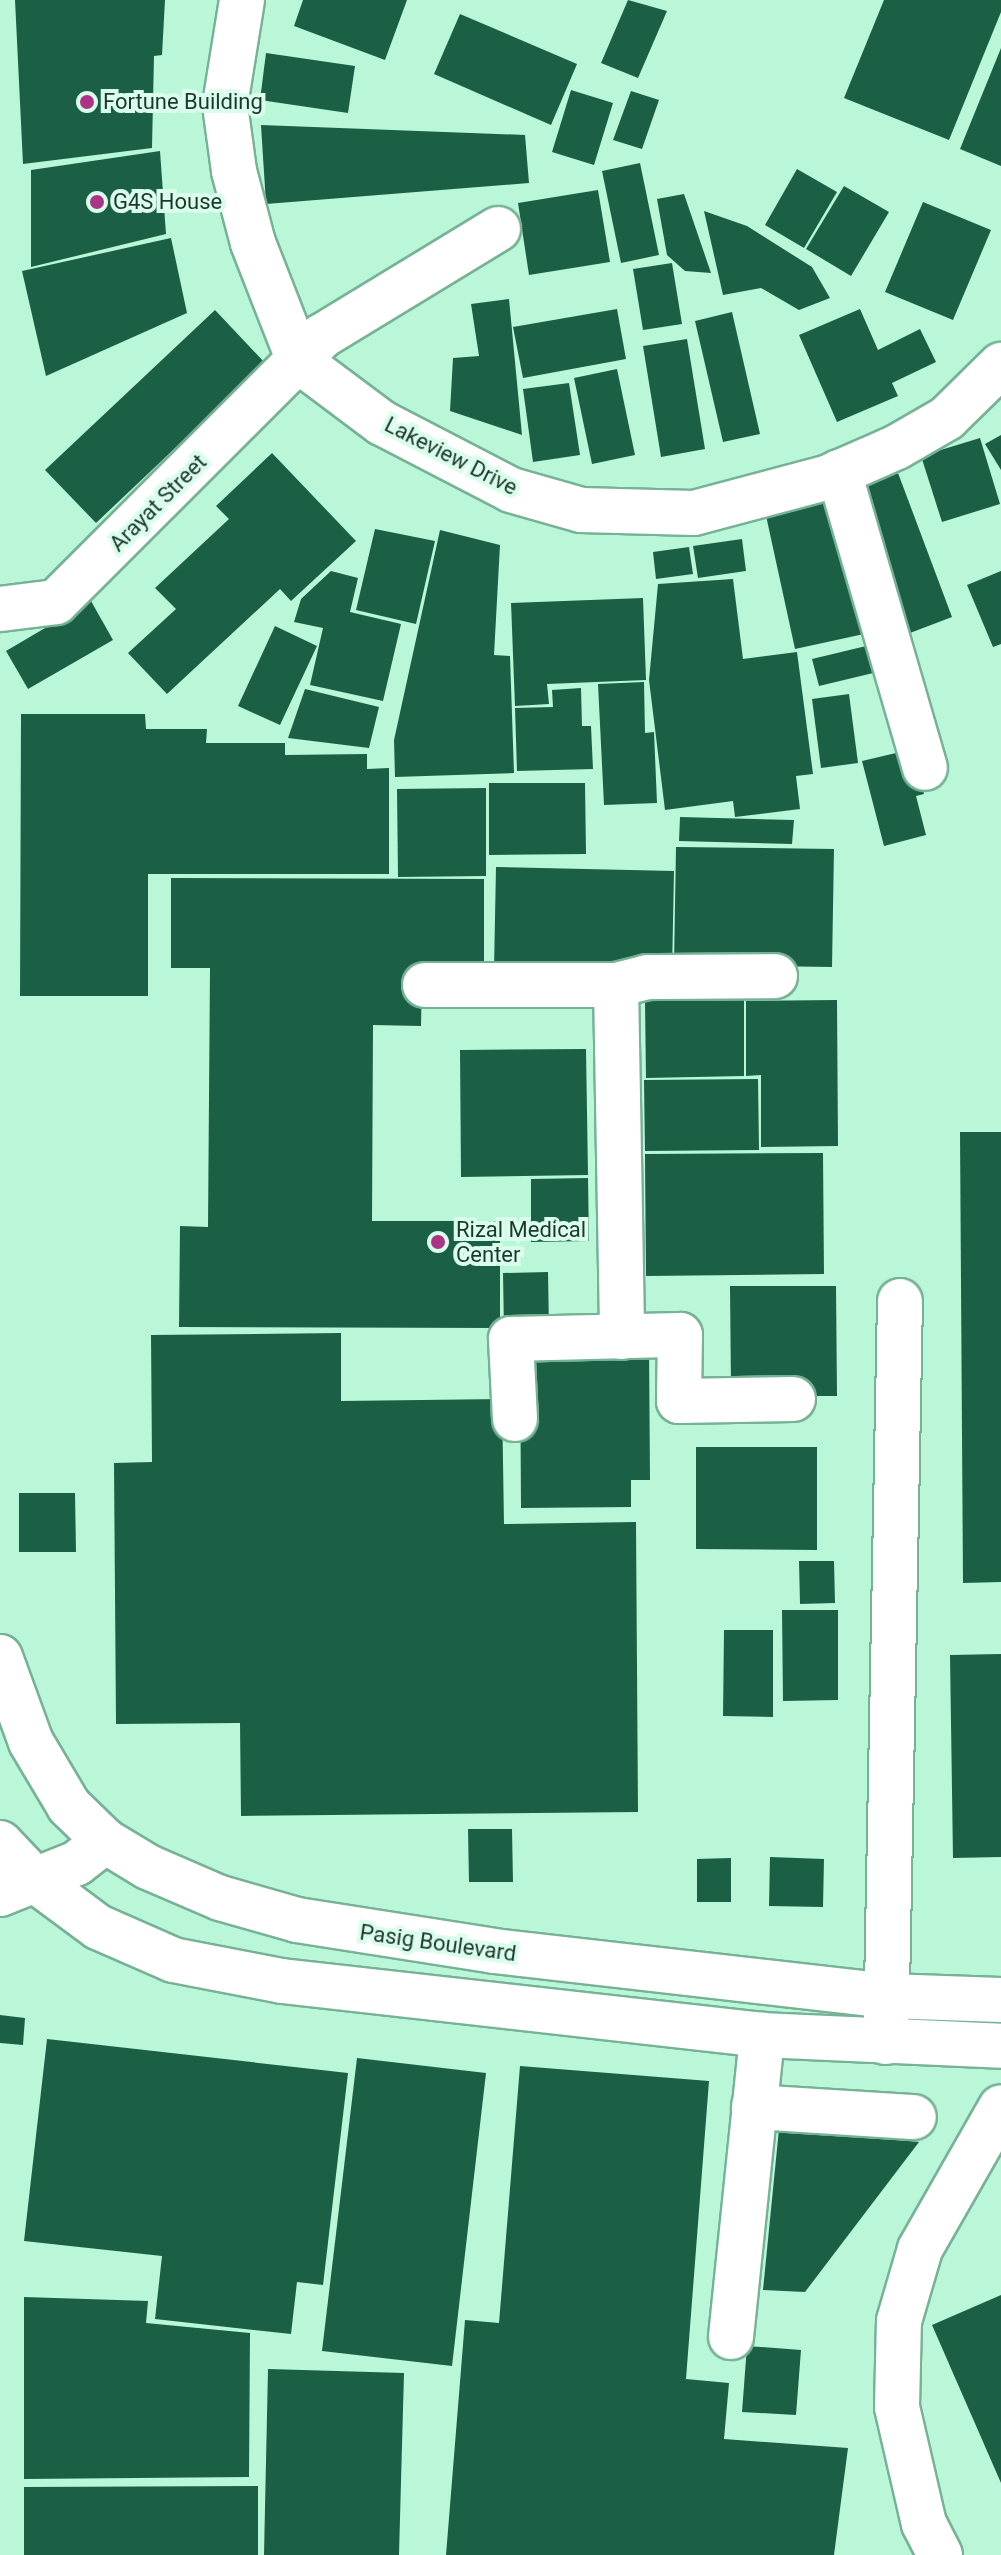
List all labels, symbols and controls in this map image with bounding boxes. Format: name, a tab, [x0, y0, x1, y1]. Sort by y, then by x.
place label: Fortune Building	[103, 89, 263, 115]
marker: Fortune Building	[78, 93, 96, 111]
place label: G4S House	[113, 189, 222, 215]
marker: G4S House	[88, 193, 106, 211]
street label: Lakeview Drive	[380, 411, 522, 501]
street label: Arayat Street	[104, 449, 212, 557]
place label: Rizal Medical Center	[456, 1216, 586, 1268]
marker: Rizal Medical Center	[427, 1231, 449, 1253]
street label: Pasig Boulevard	[358, 1919, 518, 1967]

